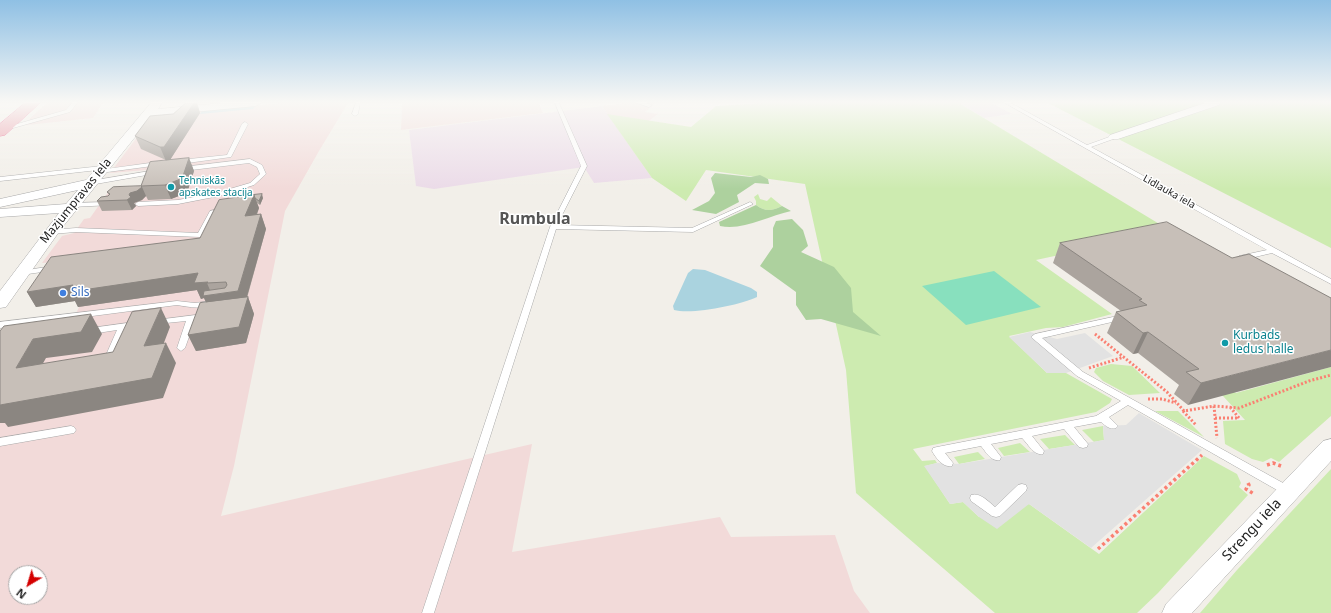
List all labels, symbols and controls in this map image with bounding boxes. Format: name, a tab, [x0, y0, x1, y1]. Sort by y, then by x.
street label: Mazjumpravas iela	[37, 156, 115, 246]
street label: Lidlauka iela	[1141, 173, 1197, 211]
place label: Tehniskās apskates stacija	[179, 175, 253, 198]
marker: Tehniskās apskates stacija	[166, 182, 176, 192]
district label: Rumbula	[499, 209, 571, 229]
place label: Sils	[71, 286, 90, 300]
marker: Sils	[58, 288, 68, 298]
place label: Kurbads ledus halle	[1233, 329, 1294, 357]
marker: Kurbads ledus halle	[1220, 338, 1230, 348]
street label: Strengu iela	[1219, 496, 1285, 564]
north arrow	[8, 565, 48, 605]
text: N	[13, 585, 29, 603]

